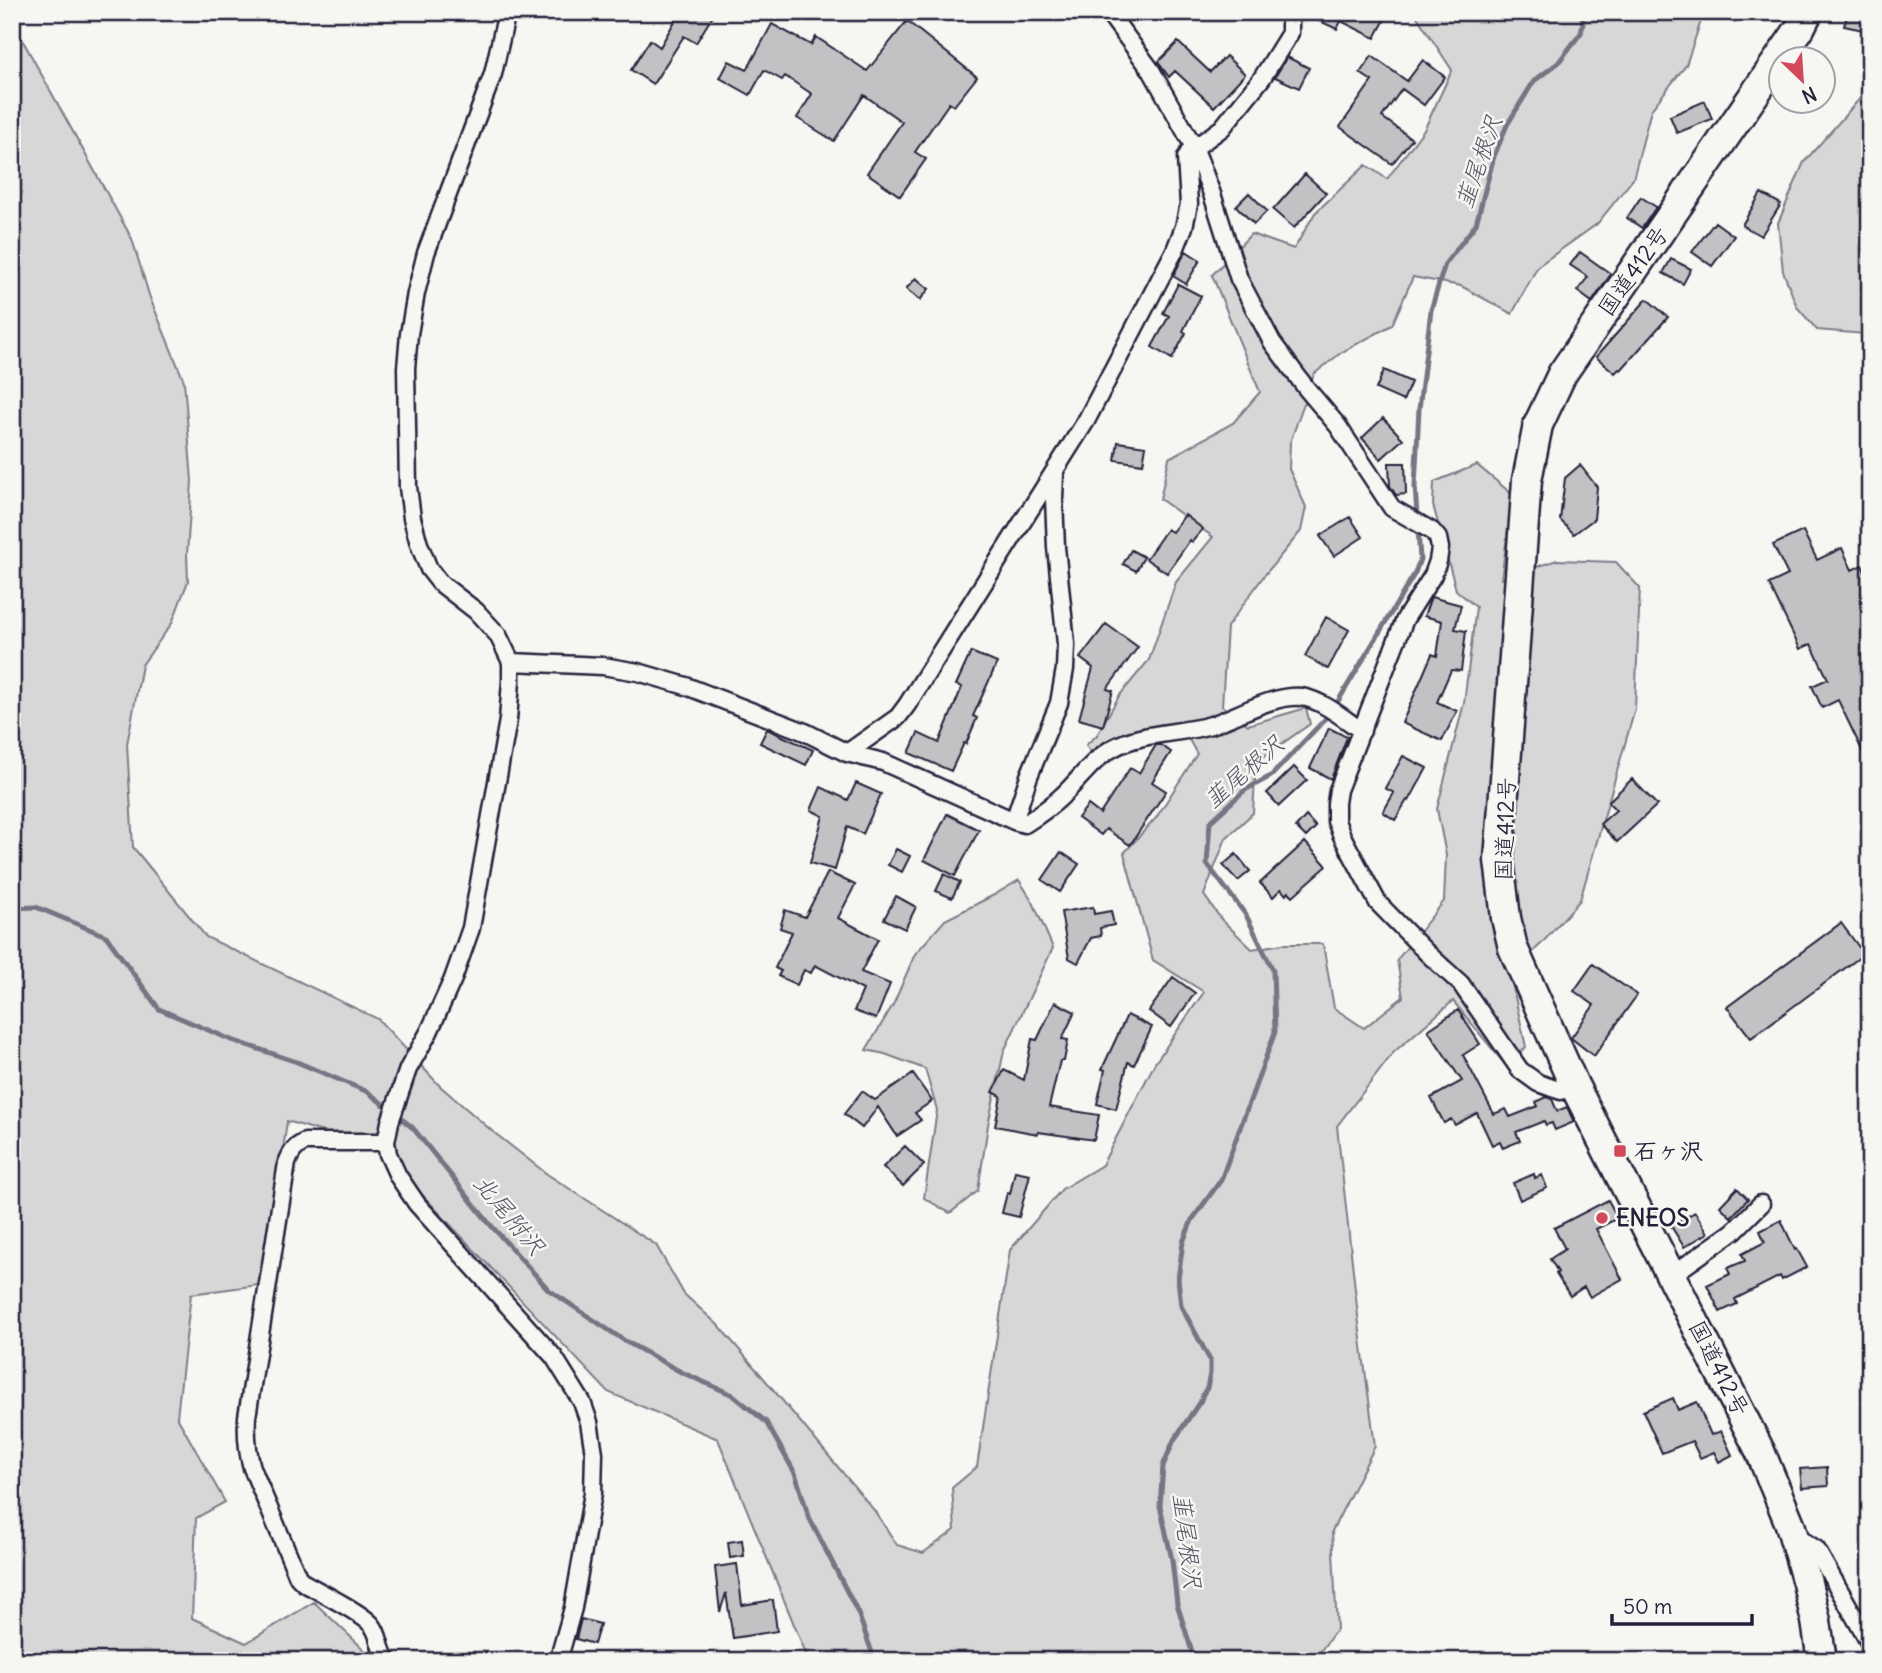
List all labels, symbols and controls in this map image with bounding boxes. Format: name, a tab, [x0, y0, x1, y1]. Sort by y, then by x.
north arrow	[1766, 46, 1836, 116]
text: N	[1798, 82, 1820, 109]
water label: 韮尾根沢	[1448, 110, 1508, 212]
street label: 国道412号	[1591, 220, 1674, 322]
water label: 韮尾根沢	[1197, 728, 1290, 814]
street label: 国道412号	[1488, 777, 1521, 881]
place label: 石ヶ沢	[1634, 1136, 1703, 1165]
marker: 石ヶ沢	[1612, 1143, 1628, 1159]
water label: 北尾附沢	[467, 1168, 553, 1262]
place label: ENEOS	[1616, 1203, 1689, 1232]
marker: ENEOS	[1594, 1210, 1610, 1226]
street label: 国道412号	[1683, 1315, 1756, 1421]
water label: 韮尾根沢	[1167, 1491, 1209, 1591]
scale bar	[1612, 1582, 1752, 1626]
text: 50 m	[1623, 1593, 1672, 1620]

